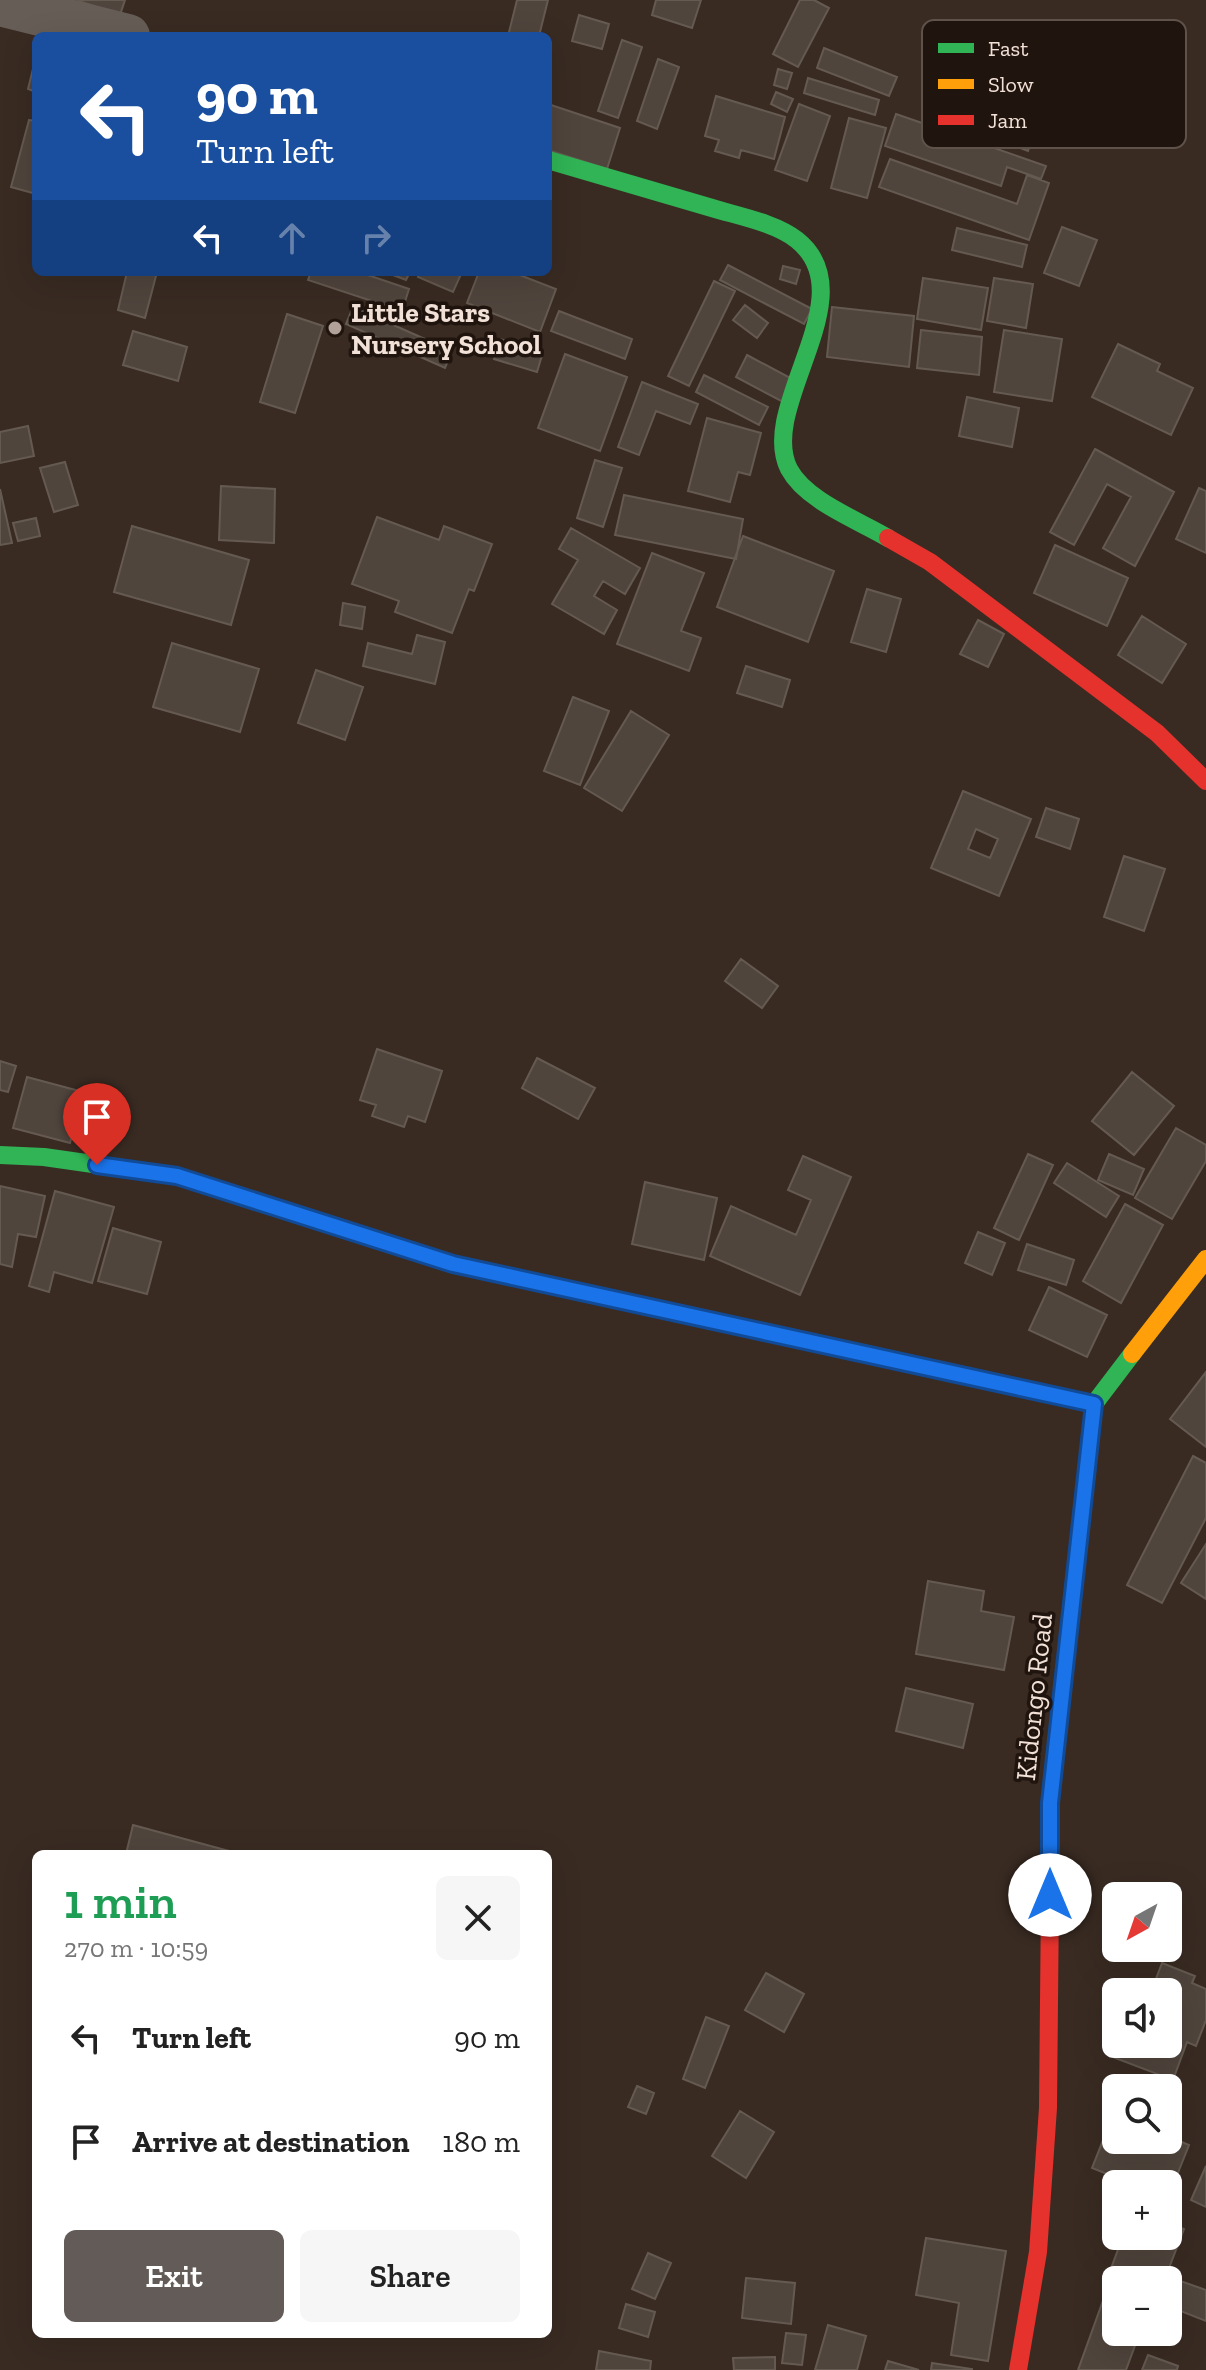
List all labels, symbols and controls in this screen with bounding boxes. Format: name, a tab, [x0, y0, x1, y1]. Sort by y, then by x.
legend	[922, 20, 1186, 148]
text: Fast	[988, 35, 1029, 62]
text: 90 m	[196, 61, 318, 128]
icon: left	[64, 64, 168, 168]
text: Slow	[988, 71, 1034, 98]
text: Jam	[988, 107, 1027, 134]
text: Turn left	[196, 129, 334, 172]
icon: left	[186, 216, 230, 260]
icon: ahead	[270, 216, 314, 260]
icon: right	[354, 216, 398, 260]
place label: Little Stars Nursery School	[351, 296, 541, 361]
marker: Little Stars Nursery School	[326, 319, 344, 337]
pin	[63, 1083, 131, 1165]
icon: arrive	[75, 1095, 119, 1139]
street label: Kidongo Road	[1009, 1612, 1059, 1782]
position arrow	[1008, 1853, 1092, 1937]
text: 1 min	[64, 1873, 177, 1930]
button: close	[436, 1876, 520, 1960]
north arrow	[1102, 1882, 1182, 1962]
map controls	[1102, 1882, 1182, 2346]
text: 270 m · 10:59	[64, 1932, 208, 1964]
button: sound	[1102, 1978, 1182, 2058]
icon: left	[64, 2016, 108, 2060]
text: Turn left	[132, 2020, 251, 2056]
text: 90 m	[454, 2020, 520, 2056]
button: search	[1102, 2074, 1182, 2154]
icon: arrive	[64, 2120, 108, 2164]
text: Arrive at destination	[132, 2124, 409, 2160]
text: 180 m	[442, 2124, 520, 2160]
button: +	[1102, 2170, 1182, 2250]
button: Exit	[64, 2230, 284, 2322]
button: Share	[300, 2230, 520, 2322]
button: −	[1102, 2266, 1182, 2346]

